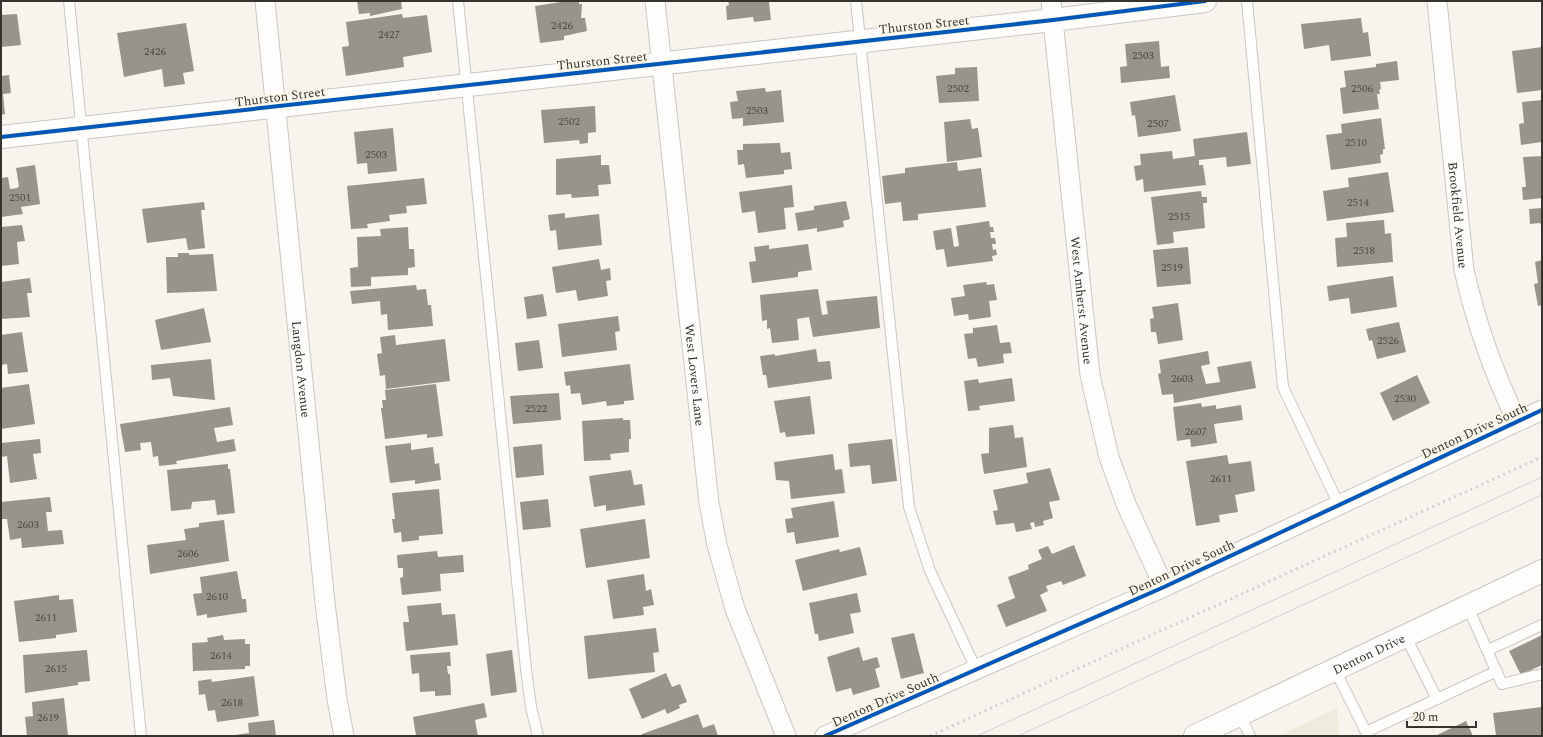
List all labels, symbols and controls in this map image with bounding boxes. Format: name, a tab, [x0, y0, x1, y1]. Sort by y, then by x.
street label: Thurston Street	[878, 10, 971, 40]
house number: 2426	[551, 17, 573, 34]
house number: 2427	[378, 26, 400, 43]
house number: 2426	[144, 43, 166, 60]
street label: Thurston Street	[556, 46, 649, 76]
house number: 2503	[1132, 47, 1154, 64]
house number: 2502	[947, 80, 969, 97]
house number: 2506	[1351, 80, 1373, 97]
street label: Thurston Street	[234, 81, 327, 112]
house number: 2503	[746, 102, 768, 119]
house number: 2502	[558, 113, 580, 130]
house number: 2507	[1147, 115, 1169, 132]
house number: 2510	[1345, 134, 1367, 151]
house number: 2503	[365, 146, 387, 163]
street label: Brookfield Avenue	[1442, 161, 1473, 269]
house number: 2501	[9, 189, 31, 206]
house number: 2514	[1347, 194, 1369, 211]
house number: 2515	[1168, 208, 1190, 225]
street label: West Amherst Avenue	[1065, 236, 1098, 365]
house number: 2518	[1353, 242, 1375, 259]
house number: 2519	[1161, 259, 1183, 276]
street label: Langdon Avenue	[286, 320, 315, 419]
street label: West Lovers Lane	[679, 323, 710, 427]
house number: 2526	[1377, 332, 1399, 349]
house number: 2603	[1171, 370, 1193, 387]
house number: 2530	[1394, 390, 1416, 407]
street label: Denton Drive South	[1418, 397, 1531, 464]
house number: 2522	[525, 400, 547, 417]
house number: 2607	[1185, 423, 1207, 440]
house number: 2611	[1210, 470, 1232, 487]
house number: 2603	[17, 516, 39, 533]
street label: Denton Drive South	[1125, 534, 1238, 601]
house number: 2606	[177, 545, 199, 562]
house number: 2610	[206, 588, 228, 605]
house number: 2611	[35, 609, 57, 626]
street label: Denton Drive	[1329, 629, 1408, 680]
house number: 2614	[210, 647, 232, 664]
house number: 2615	[45, 660, 67, 677]
street label: Denton Drive South	[829, 667, 942, 732]
house number: 2618	[221, 694, 243, 711]
scale bar	[1407, 703, 1476, 729]
text: 20 m	[1413, 708, 1438, 727]
house number: 2619	[37, 709, 59, 726]

